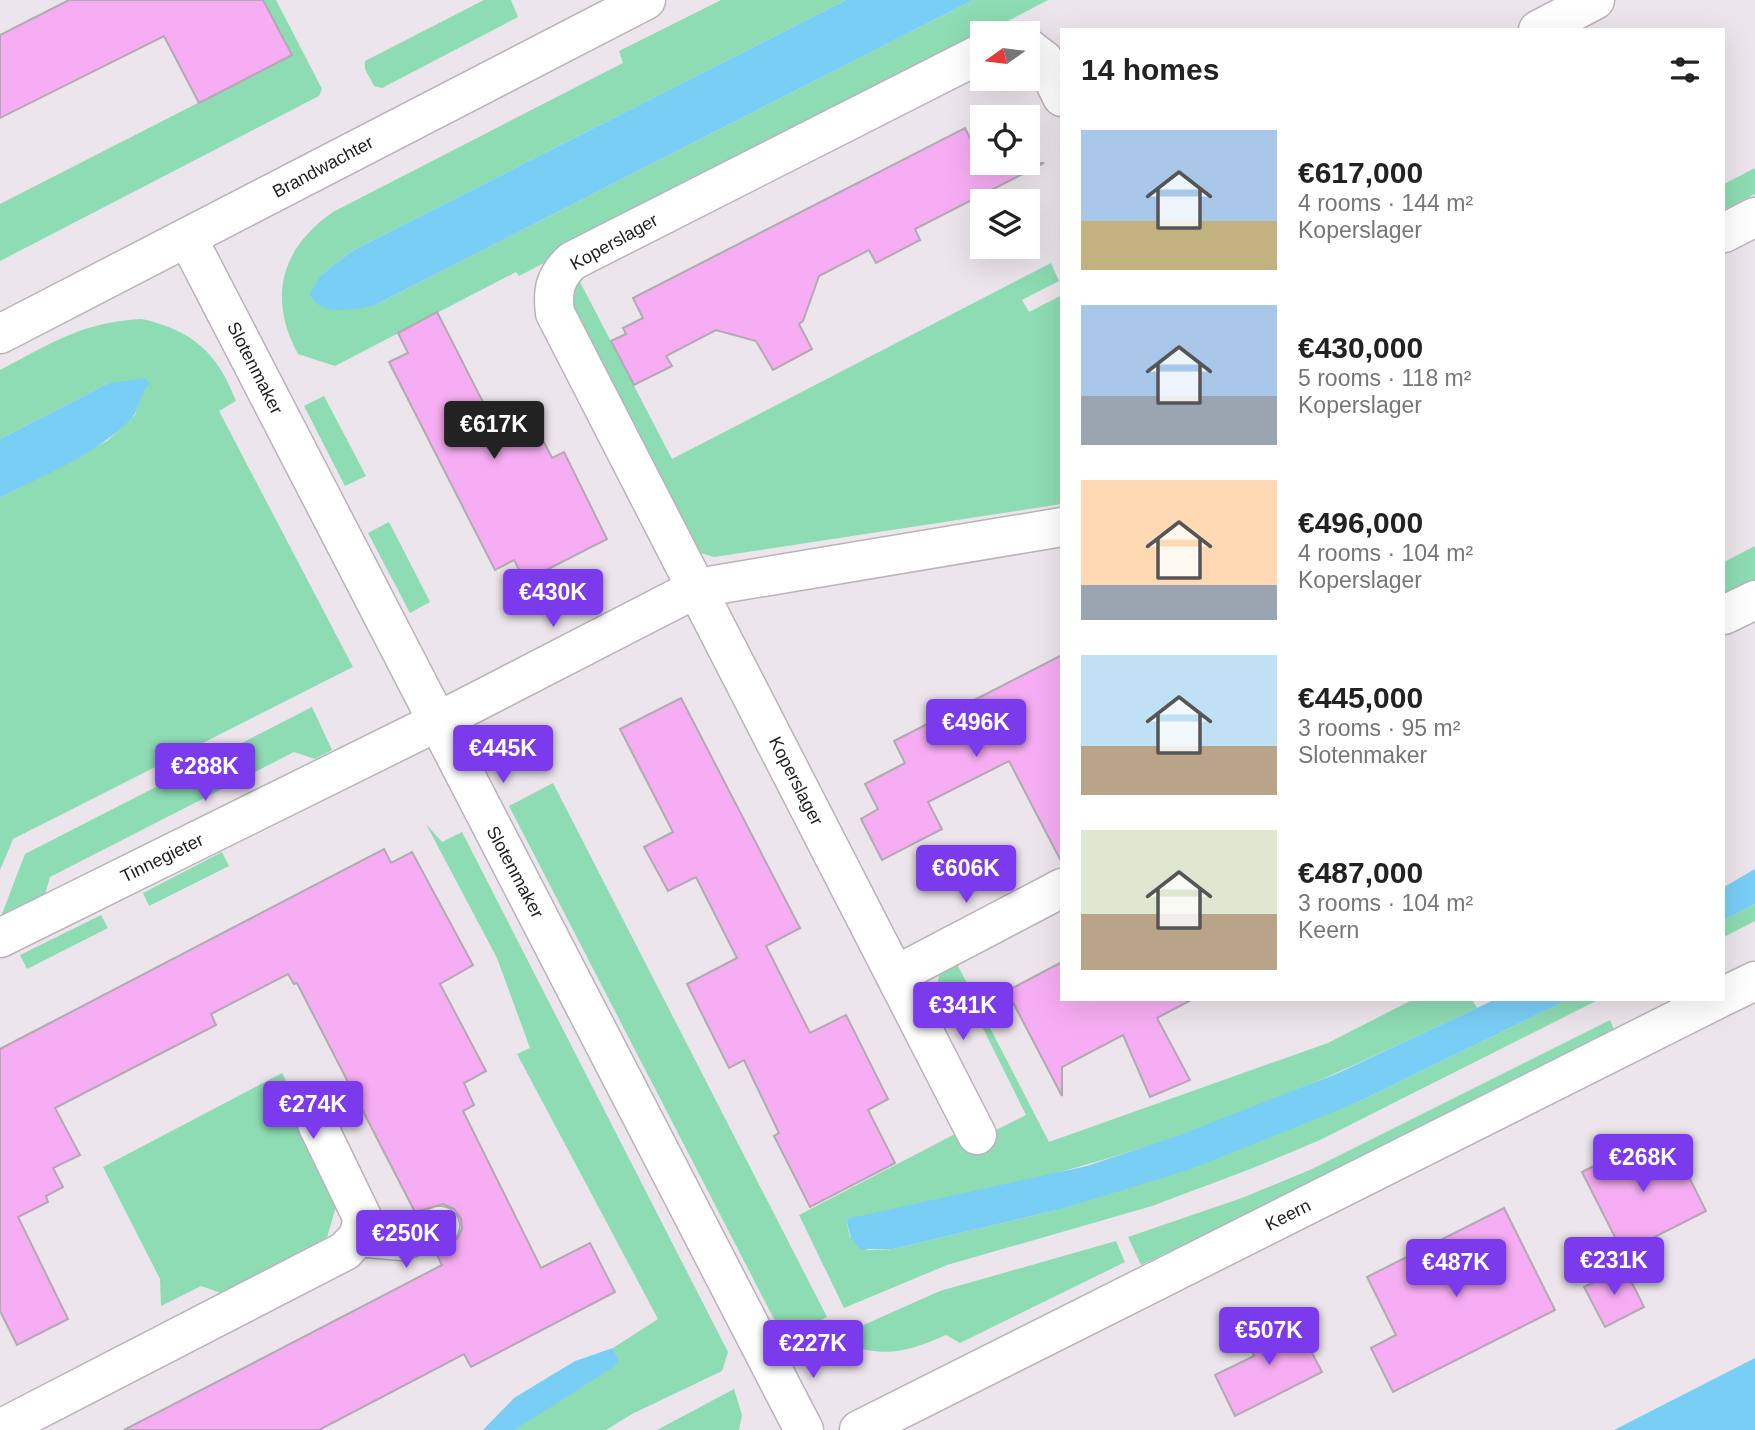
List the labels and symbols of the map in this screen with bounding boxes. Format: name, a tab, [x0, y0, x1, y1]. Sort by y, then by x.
north arrow	[970, 21, 1040, 91]
street label: Brandwachter	[269, 132, 377, 202]
street label: Koperslager	[567, 210, 661, 274]
street label: Slotenmaker	[223, 318, 287, 418]
pin: €617K	[445, 402, 543, 461]
pin: €430K	[504, 570, 602, 629]
pin: €496K	[927, 700, 1025, 759]
pin: €445K	[454, 726, 552, 785]
street label: Koperslager	[765, 733, 827, 829]
pin: €288K	[156, 744, 254, 803]
street label: Slotenmaker	[482, 823, 548, 921]
street label: Tinnegieter	[117, 829, 207, 887]
pin: €606K	[917, 846, 1015, 905]
pin: €341K	[914, 982, 1012, 1042]
pin: €274K	[264, 1082, 362, 1141]
pin: €268K	[1594, 1134, 1692, 1194]
street label: Keern	[1262, 1195, 1314, 1235]
pin: €250K	[357, 1210, 455, 1270]
pin: €231K	[1565, 1238, 1663, 1297]
pin: €487K	[1407, 1240, 1505, 1299]
pin: €507K	[1220, 1308, 1318, 1367]
pin: €227K	[764, 1320, 862, 1380]

